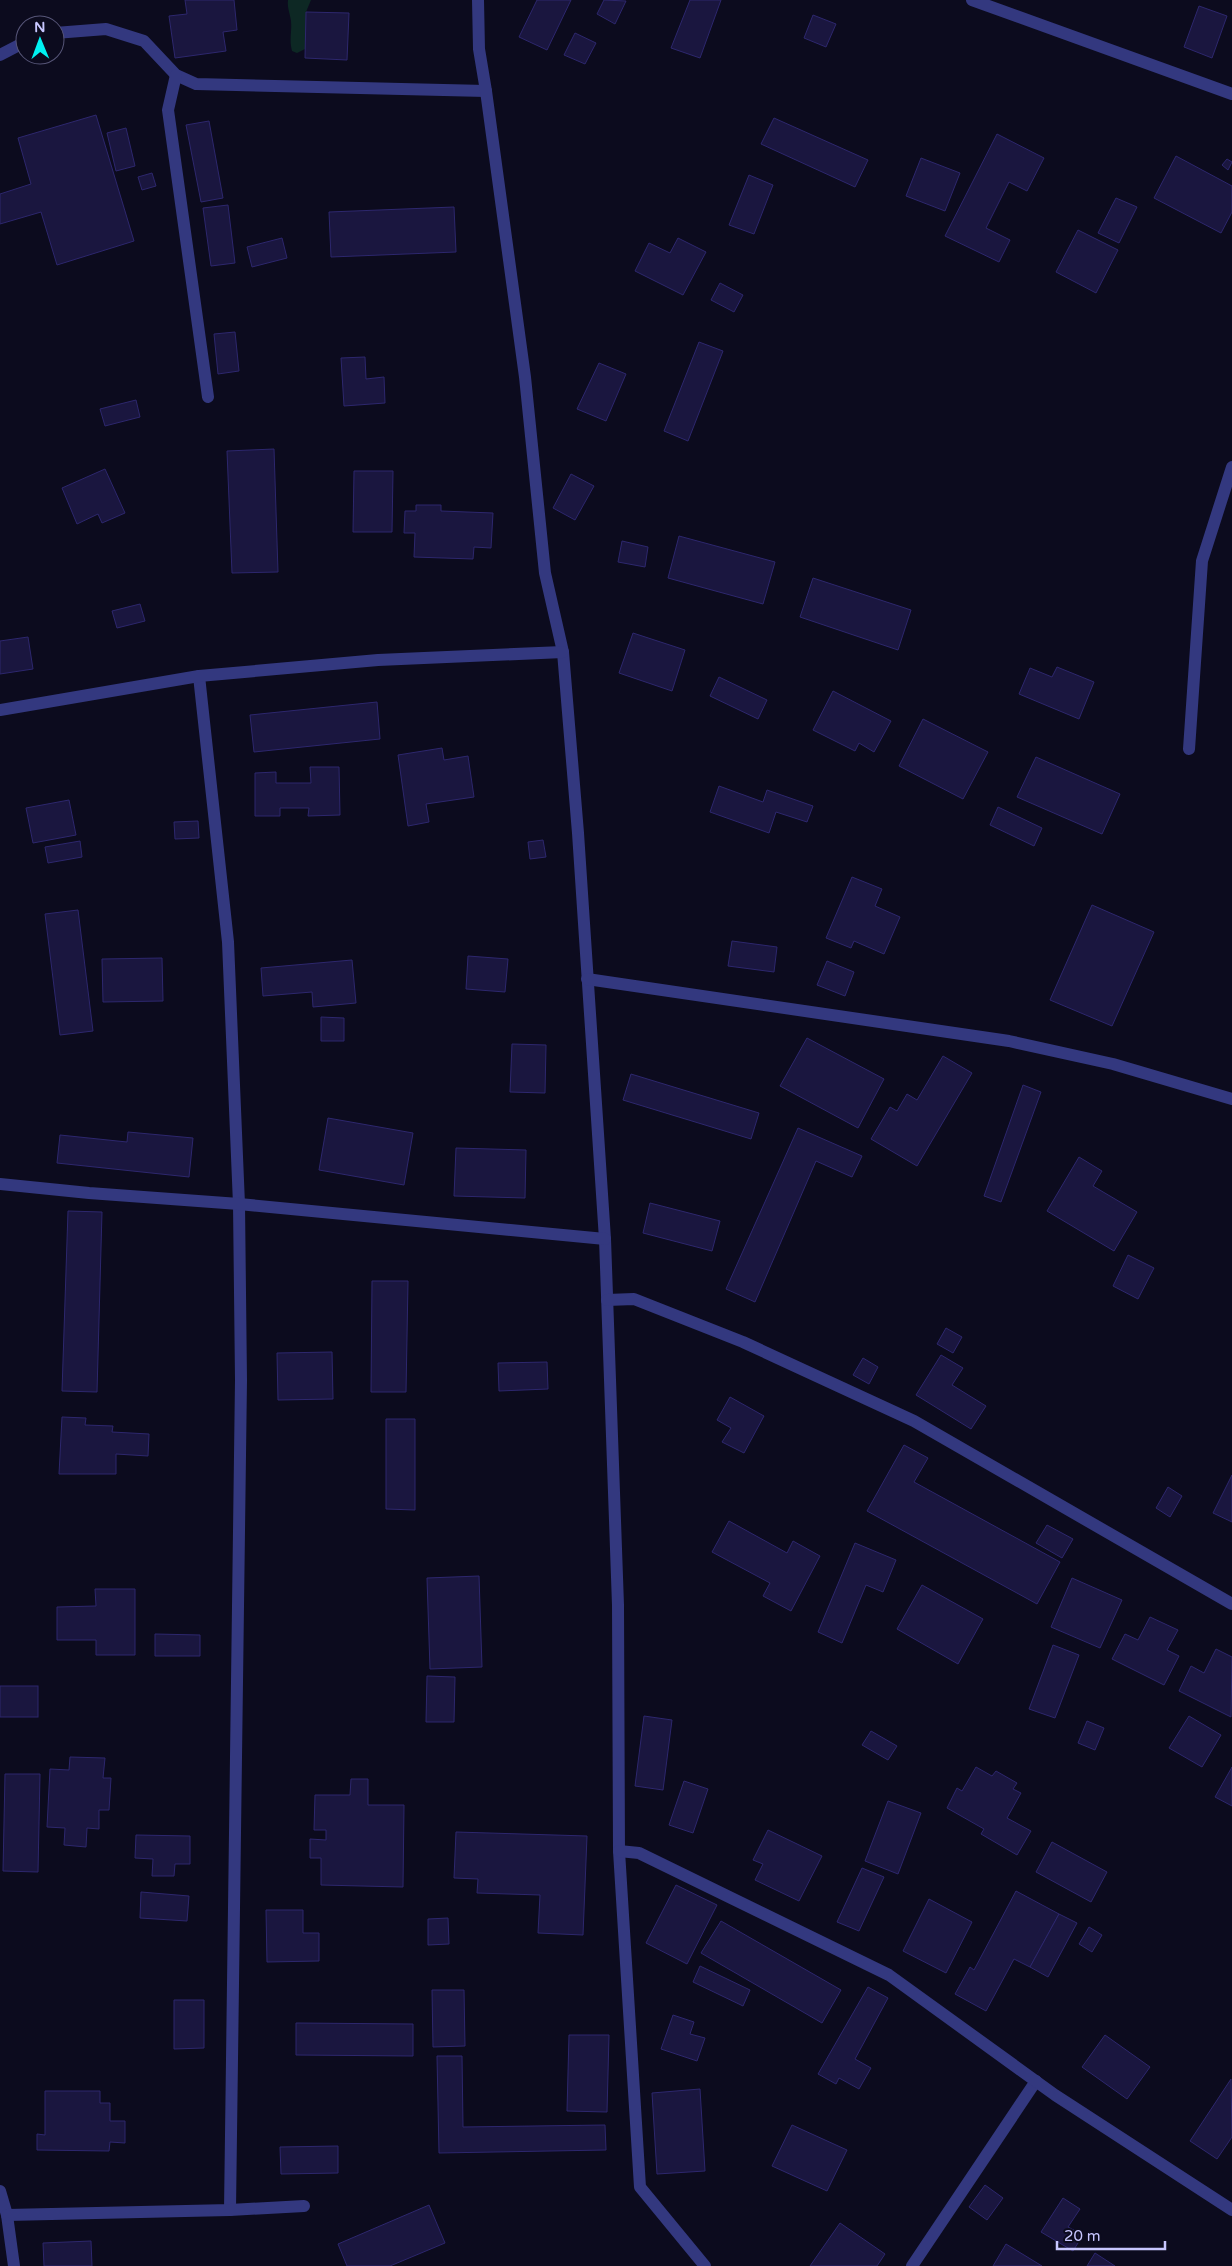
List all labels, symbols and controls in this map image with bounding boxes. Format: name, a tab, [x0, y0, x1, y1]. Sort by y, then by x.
north arrow	[15, 15, 65, 65]
text: N	[34, 19, 46, 36]
scale bar	[1057, 2218, 1164, 2250]
text: 20 m	[1064, 2227, 1101, 2245]

